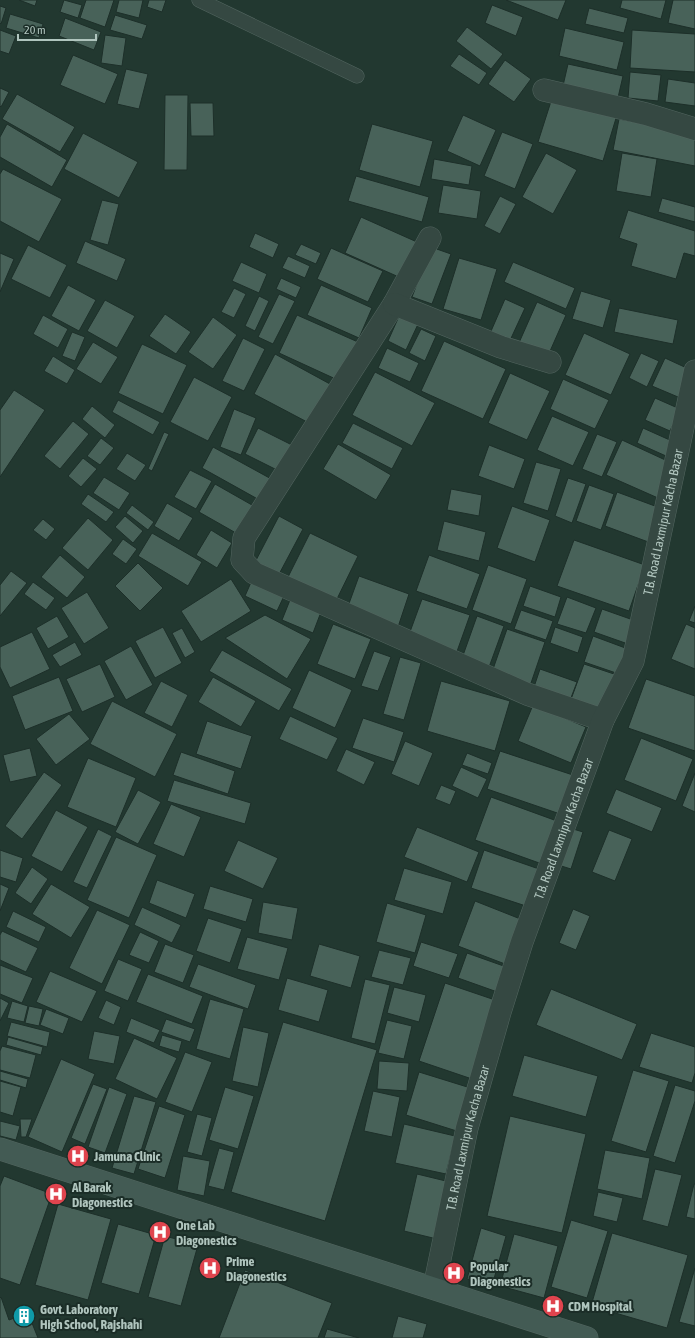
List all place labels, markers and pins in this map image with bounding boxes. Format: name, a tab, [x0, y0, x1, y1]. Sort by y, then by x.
hospital icon: Jamuna Clinic	[65, 1143, 91, 1169]
place label: Jamuna Clinic	[93, 1149, 161, 1164]
place label: Al Barak Diagonestics	[71, 1180, 133, 1210]
hospital icon: Al Barak Diagonestics	[43, 1181, 69, 1207]
place label: One Lab Diagonestics	[176, 1218, 237, 1248]
hospital icon: One Lab Diagonestics	[147, 1219, 173, 1245]
place label: Prime Diagonestics	[226, 1254, 287, 1284]
hospital icon: Prime Diagonestics	[197, 1255, 223, 1281]
place label: Popular Diagonestics	[470, 1259, 531, 1289]
hospital icon: Popular Diagonestics	[441, 1260, 467, 1286]
hospital icon: CDM Hospital	[540, 1293, 566, 1319]
place label: CDM Hospital	[568, 1299, 633, 1314]
place label: Govt. Laboratory High School, Rajshahi	[40, 1302, 142, 1332]
building icon: Govt. Laboratory High School, Rajshahi	[11, 1303, 37, 1329]

